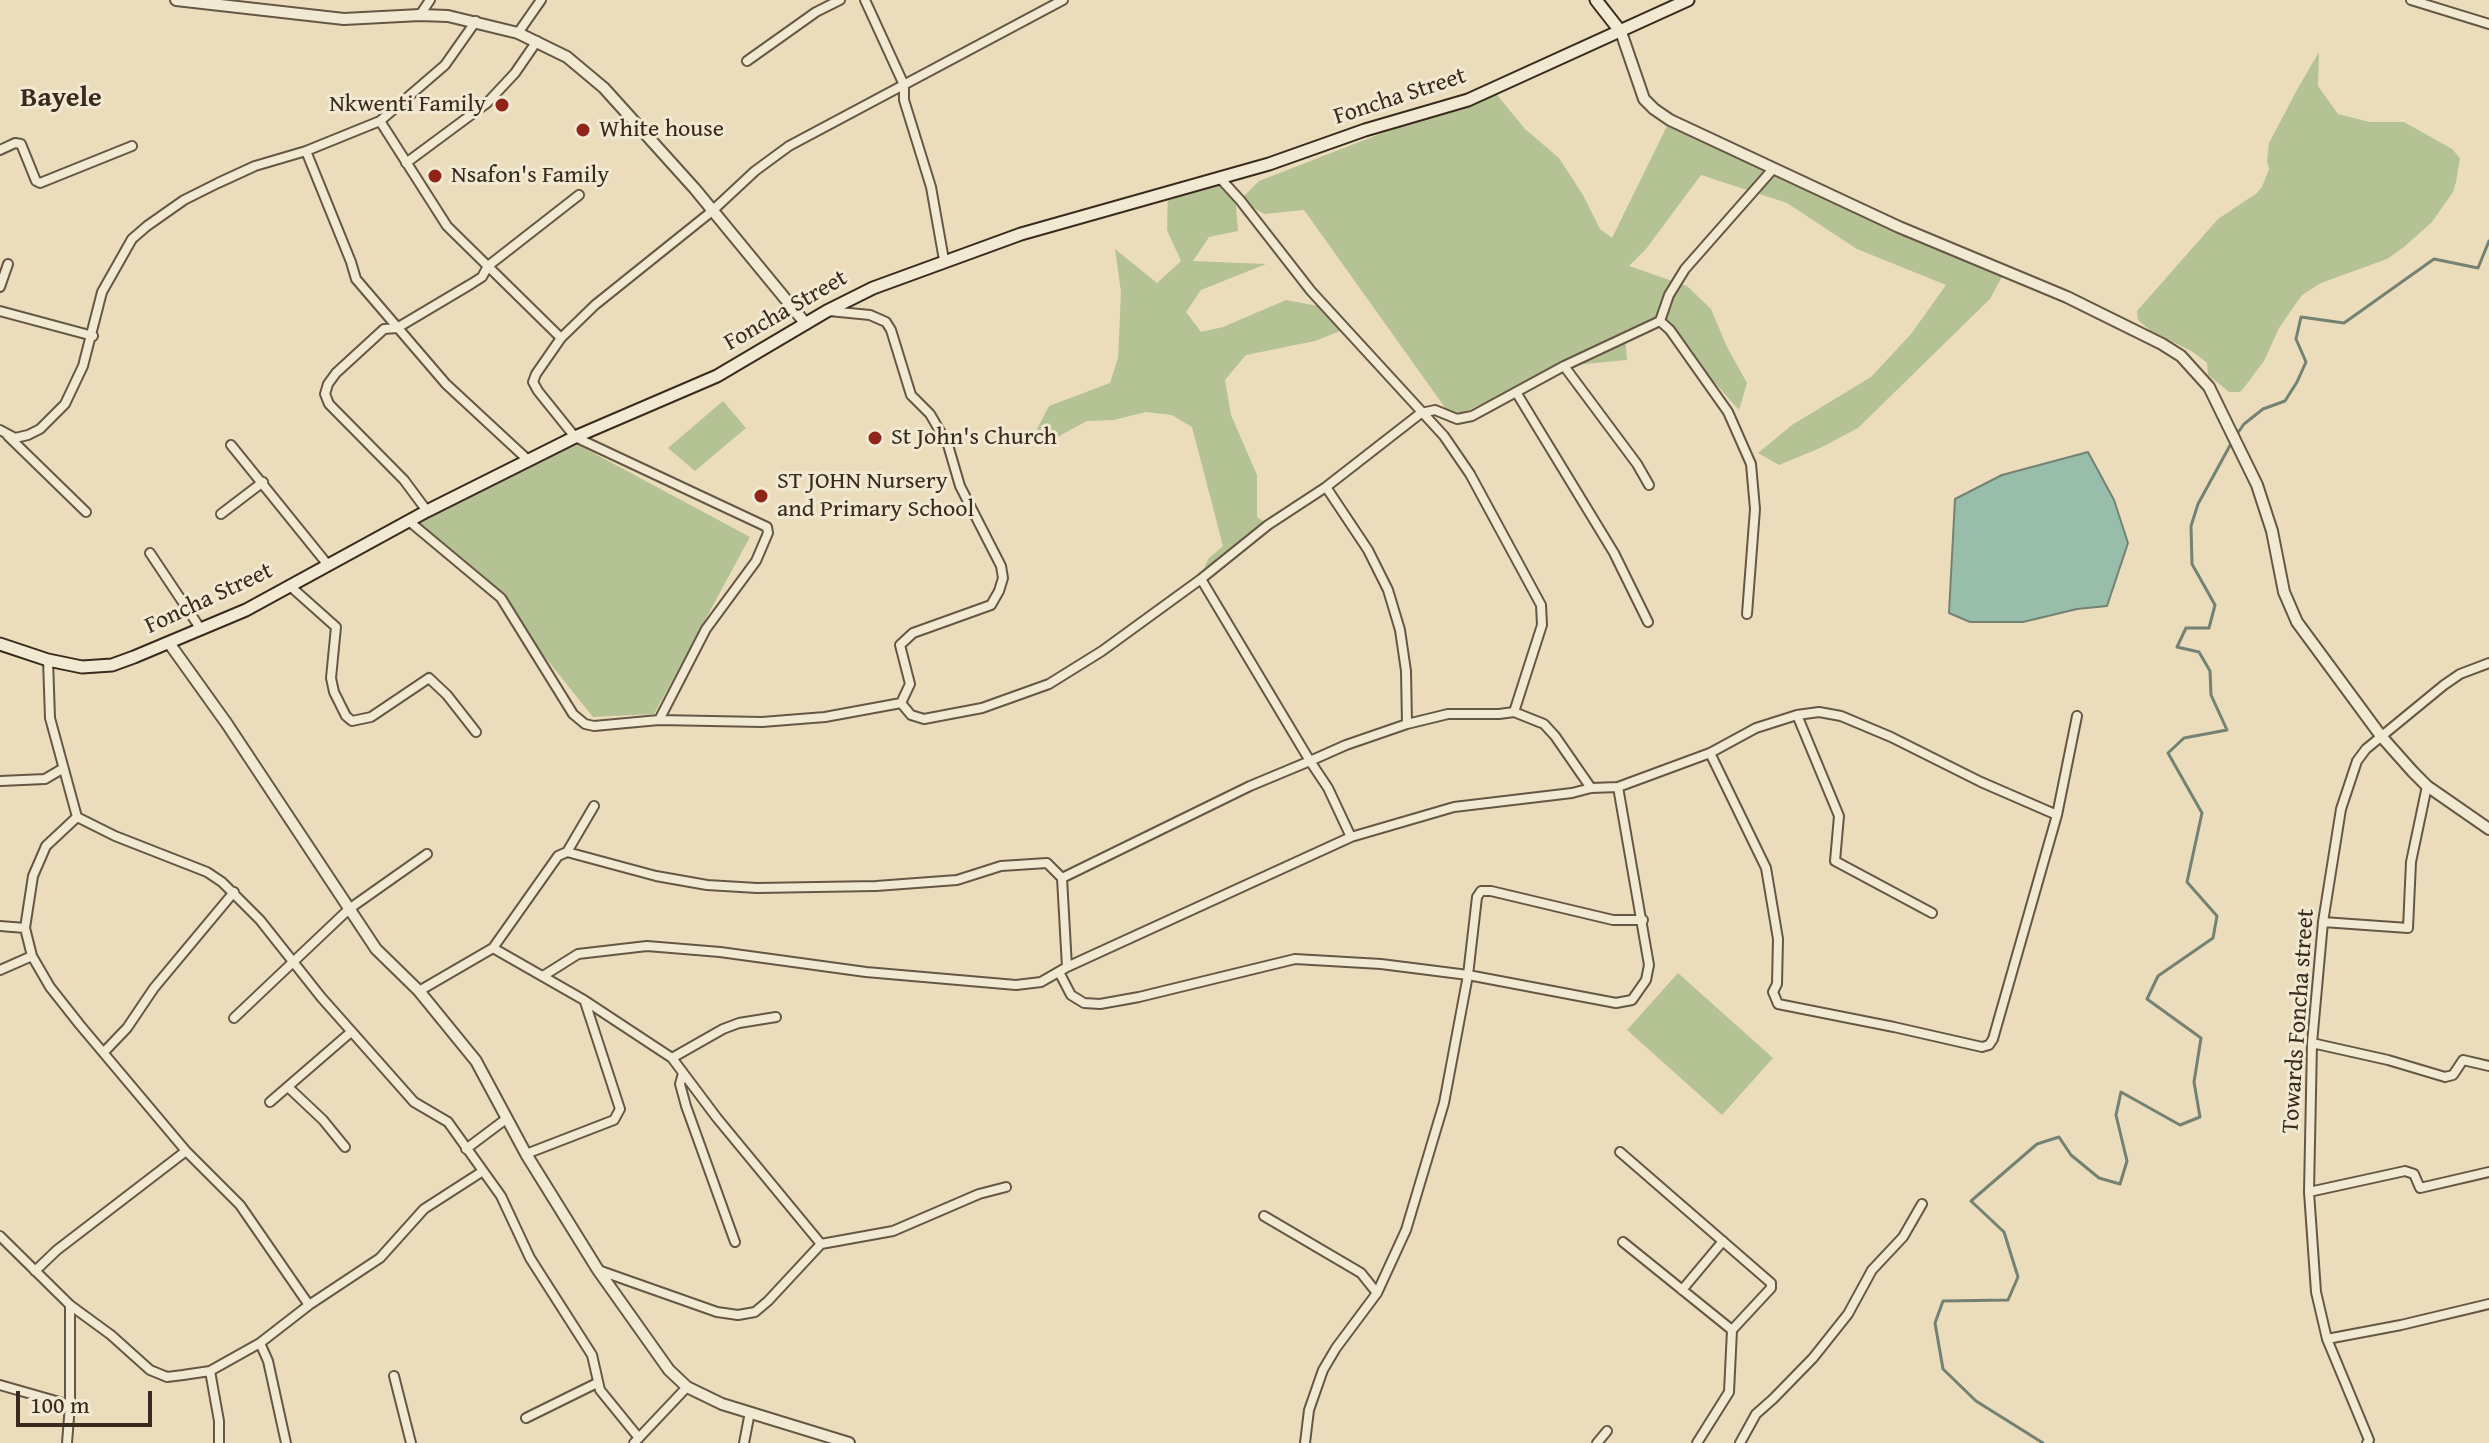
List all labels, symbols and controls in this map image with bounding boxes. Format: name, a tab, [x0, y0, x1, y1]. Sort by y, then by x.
street label: Foncha Street	[1330, 62, 1470, 132]
district label: Bayele	[20, 82, 102, 116]
place label: Nkwenti Family	[329, 91, 486, 119]
marker: Nkwenti Family	[493, 96, 511, 114]
place label: White house	[599, 116, 724, 144]
marker: White house	[574, 121, 592, 139]
place label: Nsafon's Family	[451, 162, 609, 190]
marker: Nsafon's Family	[426, 167, 444, 185]
street label: Foncha Street	[719, 264, 853, 358]
place label: St John's Church	[891, 424, 1057, 452]
marker: St John's Church	[866, 429, 884, 447]
place label: ST JOHN Nursery and Primary School	[777, 468, 974, 524]
marker: ST JOHN Nursery and Primary School	[752, 487, 770, 505]
street label: Foncha Street	[141, 557, 277, 641]
street label: Towards Foncha street	[2277, 908, 2321, 1134]
scale bar	[20, 1375, 156, 1425]
text: 100 m	[30, 1387, 90, 1422]

